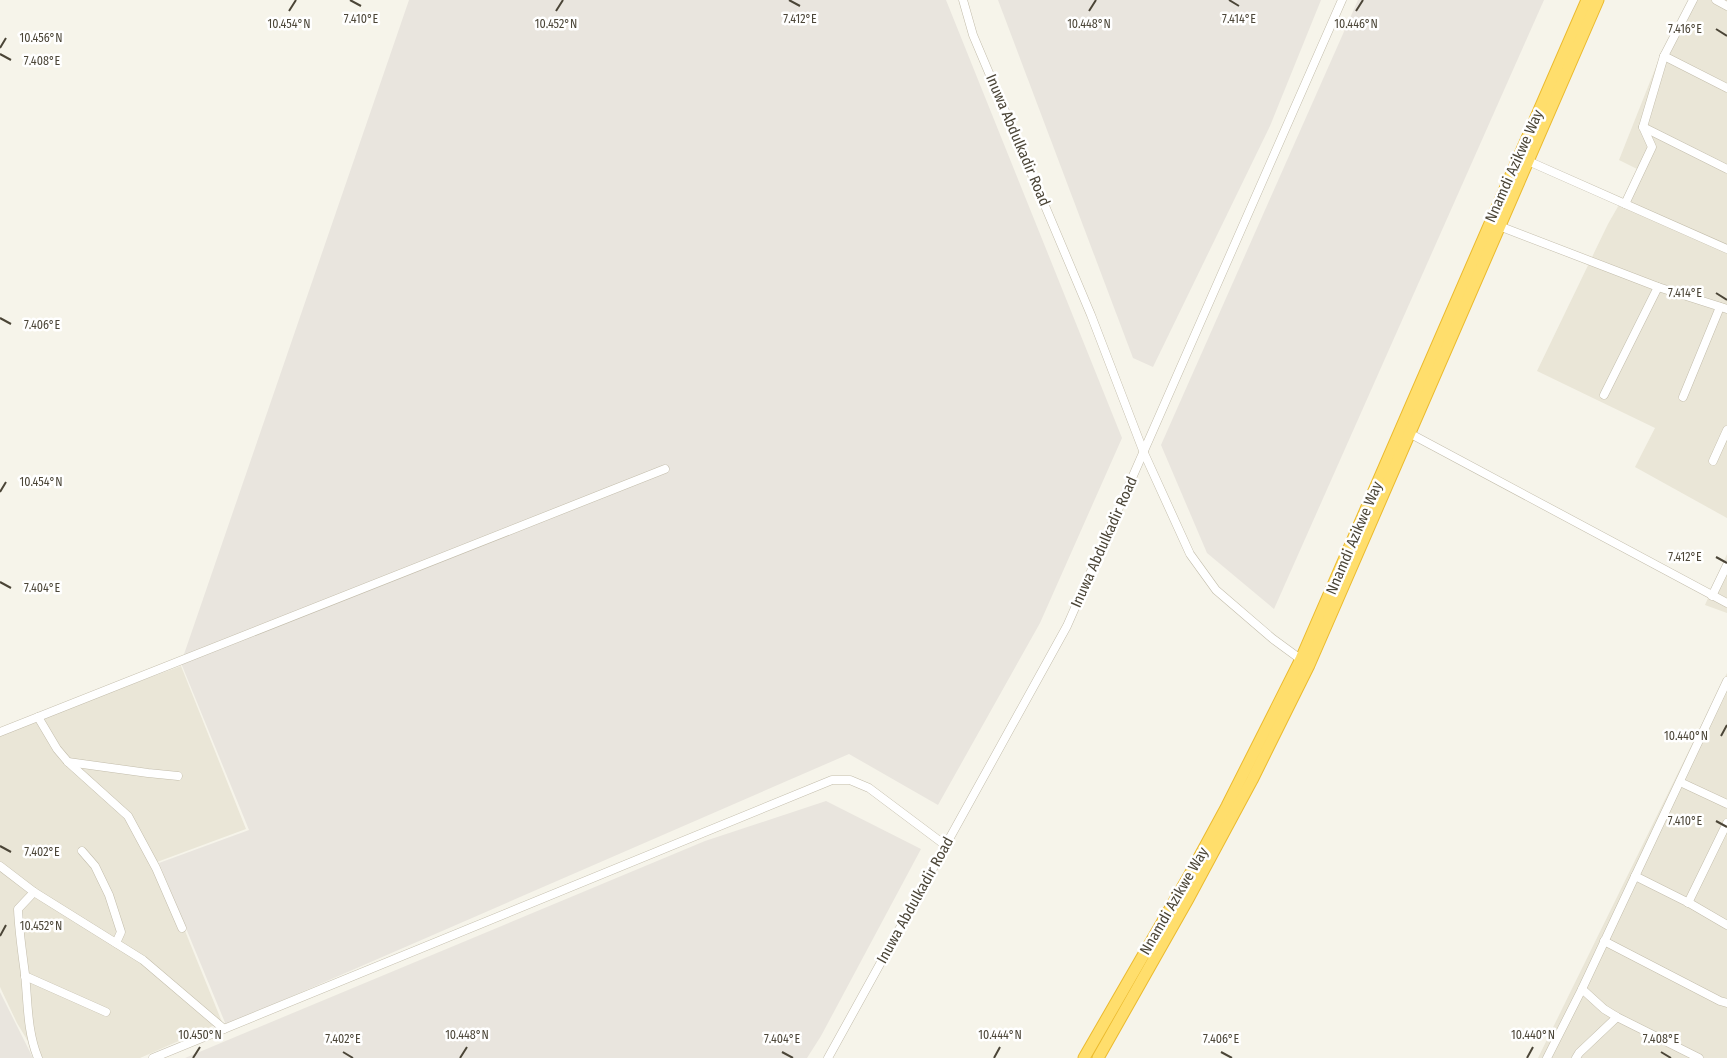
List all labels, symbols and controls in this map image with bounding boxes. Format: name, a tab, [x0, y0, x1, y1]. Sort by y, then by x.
text: 7.410°E	[344, 12, 379, 26]
text: 7.412°E	[783, 12, 817, 26]
text: 7.414°E	[1222, 12, 1256, 26]
text: 10.454°N	[268, 17, 310, 31]
text: 10.452°N	[535, 17, 577, 31]
text: 10.448°N	[1067, 17, 1111, 31]
text: 10.446°N	[1334, 17, 1378, 31]
text: 7.416°E	[1668, 22, 1702, 36]
text: 10.456°N	[19, 31, 63, 45]
text: 7.408°E	[24, 54, 61, 68]
street label: Inuwa Abdulkadir Road	[982, 71, 1054, 209]
street label: Nnamdi Azikwe Way	[1481, 107, 1547, 225]
text: 7.414°E	[1668, 286, 1702, 300]
text: 7.406°E	[24, 318, 60, 332]
street label: Inuwa Abdulkadir Road	[1067, 474, 1141, 610]
text: 10.454°N	[20, 475, 62, 489]
street label: Nnamdi Azikwe Way	[1322, 478, 1386, 597]
text: 7.412°E	[1668, 550, 1702, 564]
text: 7.404°E	[24, 581, 60, 595]
text: 10.440°N	[1664, 729, 1708, 743]
text: 7.410°E	[1668, 814, 1703, 828]
street label: Inuwa Abdulkadir Road	[873, 834, 957, 966]
street label: Nnamdi Azikwe Way	[1136, 844, 1212, 958]
text: 7.402°E	[24, 845, 60, 859]
text: 10.452°N	[20, 919, 62, 933]
text: 10.450°N	[178, 1028, 222, 1042]
text: 10.448°N	[445, 1028, 489, 1042]
text: 10.444°N	[978, 1028, 1022, 1042]
text: 10.440°N	[1511, 1028, 1555, 1042]
text: 7.402°E	[325, 1032, 361, 1046]
text: 7.404°E	[764, 1032, 800, 1046]
text: 7.406°E	[1203, 1032, 1239, 1046]
text: 7.408°E	[1643, 1032, 1680, 1046]

